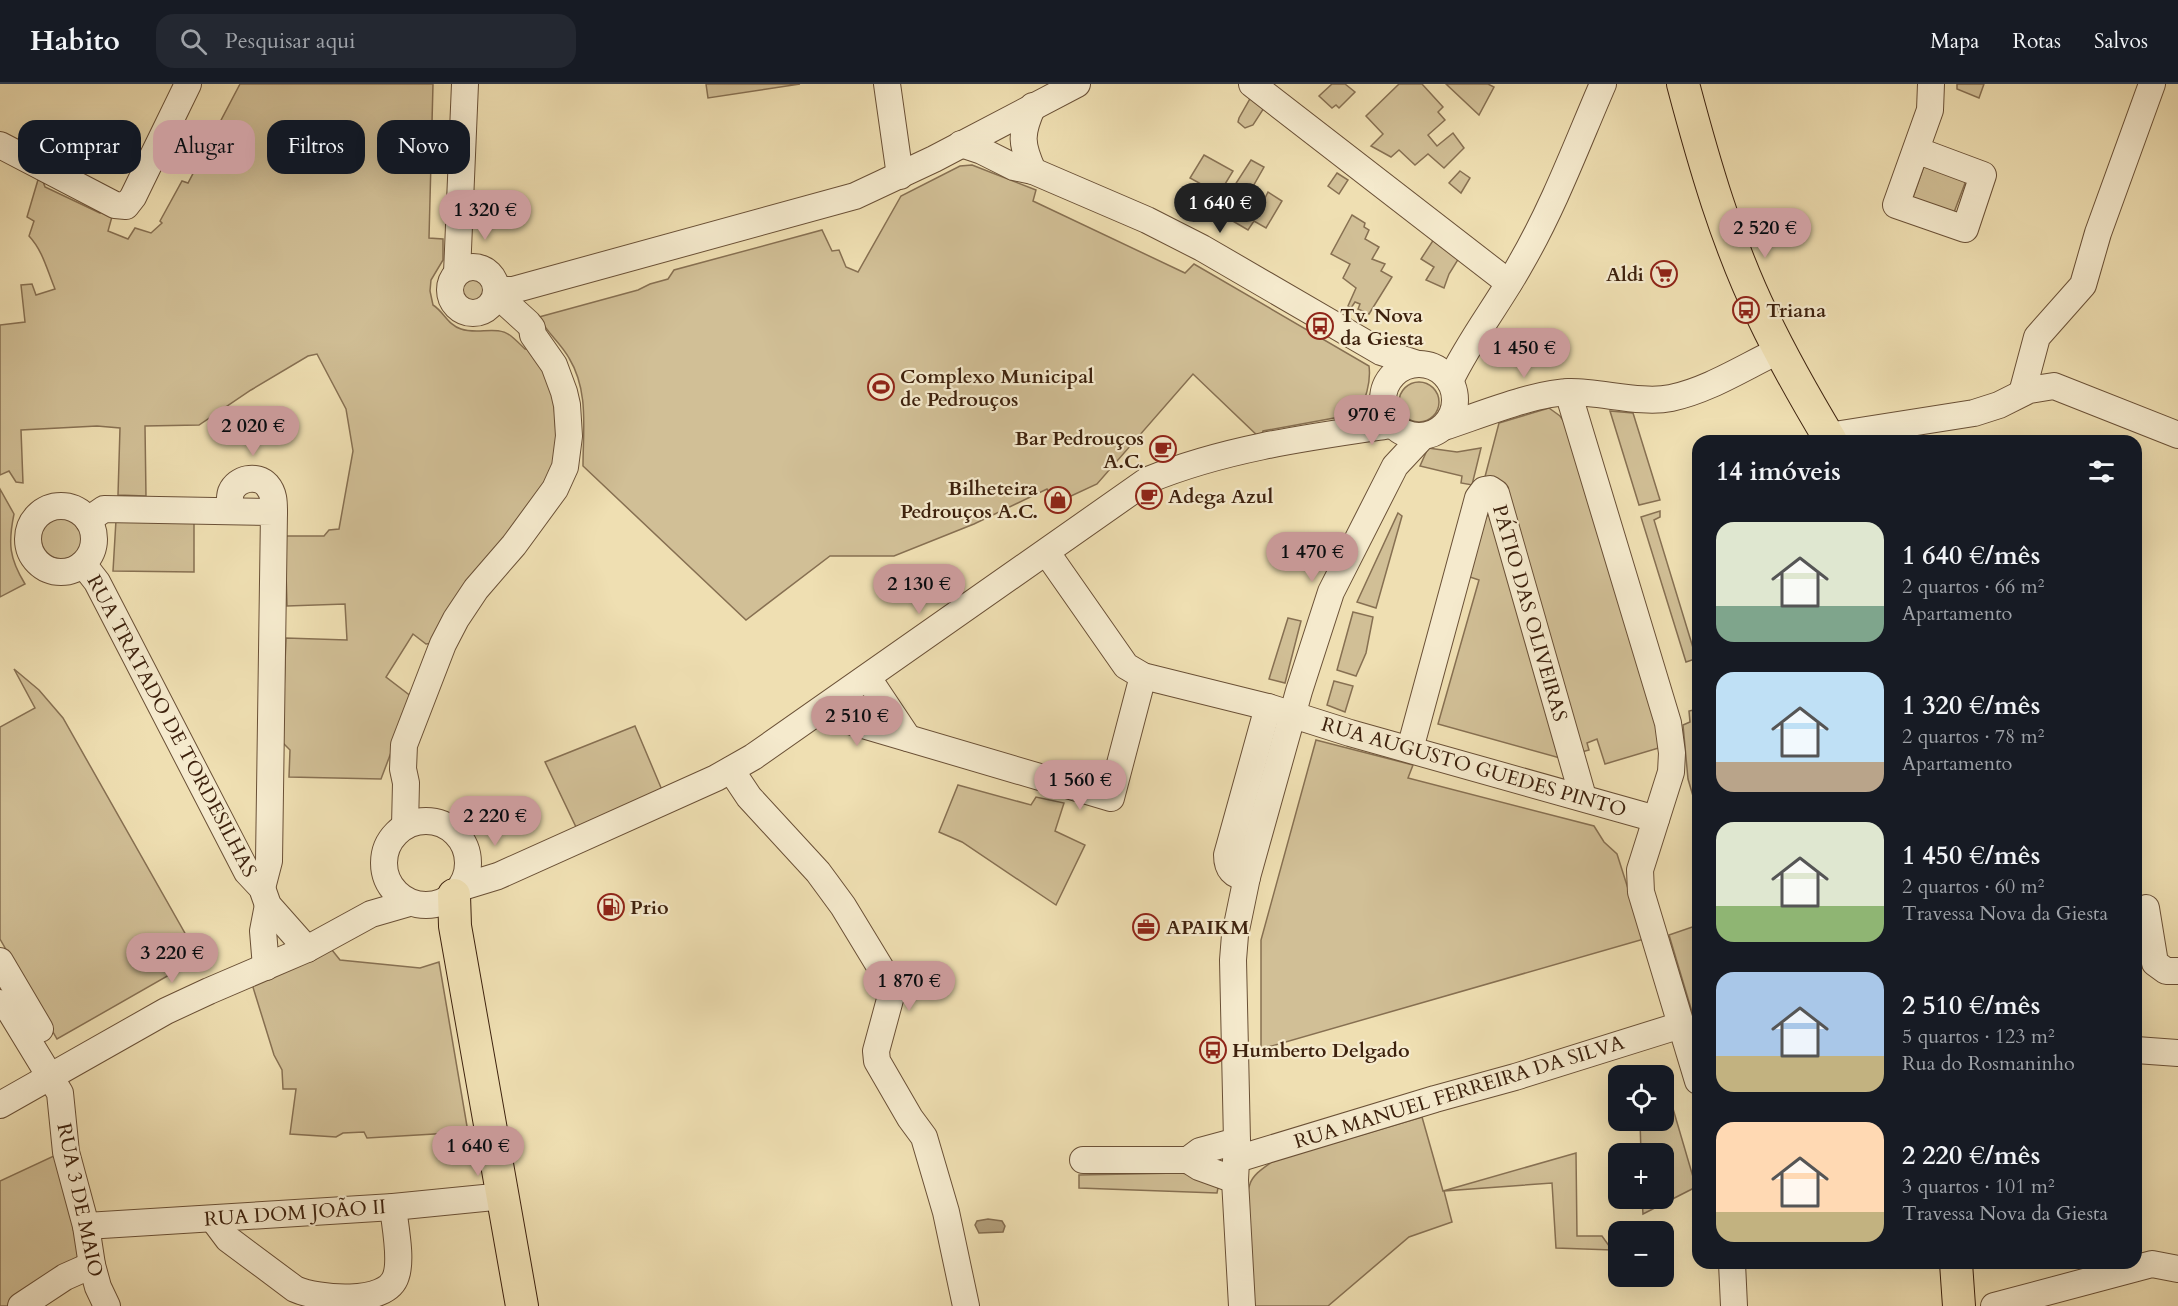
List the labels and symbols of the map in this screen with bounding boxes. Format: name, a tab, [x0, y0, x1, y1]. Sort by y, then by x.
pin: 1 640 €	[1165, 183, 1275, 234]
pin: 1 320 €	[430, 190, 540, 241]
pin: 2 520 €	[1710, 208, 1820, 259]
supermarket icon: Aldi	[1649, 259, 1679, 289]
place label: Aldi	[1606, 261, 1644, 288]
bus stop icon: Triana	[1731, 295, 1761, 325]
place label: Triana	[1766, 297, 1826, 324]
place label: Tv. Nova da Giesta	[1340, 302, 1424, 352]
bus stop icon: Tv. Nova da Giesta	[1305, 311, 1335, 341]
pin: 1 450 €	[1469, 328, 1579, 379]
place label: Complexo Municipal de Pedrouços	[900, 363, 1094, 413]
sports icon: Complexo Municipal de Pedrouços	[866, 372, 896, 402]
pin: 970 €	[1330, 395, 1414, 446]
pin: 2 020 €	[198, 406, 308, 457]
place label: Bar Pedrouços A.C.	[1014, 425, 1144, 475]
cafe icon: Bar Pedrouços A.C.	[1148, 434, 1178, 464]
place label: Bilheteira Pedrouços A.C.	[900, 475, 1038, 525]
cafe icon: Adega Azul	[1134, 481, 1164, 511]
place label: Adega Azul	[1168, 483, 1274, 510]
shop icon: Bilheteira Pedrouços A.C.	[1043, 485, 1073, 515]
street label: PÁTIO DAS OLIVEIRAS	[1486, 501, 1574, 725]
pin: 1 470 €	[1257, 532, 1367, 583]
pin: 2 130 €	[864, 564, 974, 615]
street label: RUA TRATADO DE TORDESILHAS	[81, 570, 263, 882]
pin: 2 510 €	[802, 696, 912, 747]
street label: RUA AUGUSTO GUEDES PINTO	[1318, 710, 1630, 824]
pin: 1 560 €	[1025, 760, 1135, 811]
pin: 2 220 €	[440, 796, 550, 847]
fuel station icon: Prio	[596, 892, 626, 922]
place label: Prio	[630, 894, 669, 921]
office icon: APAIKM	[1131, 912, 1161, 942]
place label: APAIKM	[1166, 914, 1250, 941]
pin: 3 220 €	[117, 933, 227, 984]
pin: 1 870 €	[854, 961, 964, 1012]
street label: RUA MANUEL FERREIRA DA SILVA	[1291, 1029, 1628, 1155]
bus stop icon: Humberto Delgado	[1198, 1035, 1228, 1065]
place label: Humberto Delgado	[1232, 1037, 1410, 1064]
street label: RUA 3 DE MAIO	[51, 1121, 109, 1279]
pin: 1 640 €	[423, 1126, 533, 1177]
street label: RUA DOM JOÃO II	[203, 1193, 387, 1233]

